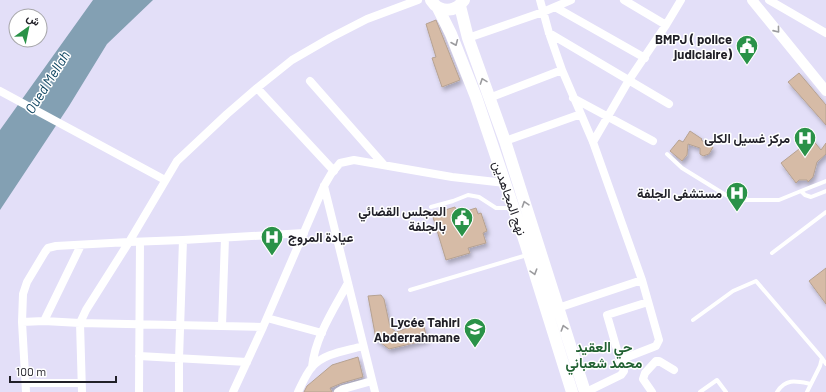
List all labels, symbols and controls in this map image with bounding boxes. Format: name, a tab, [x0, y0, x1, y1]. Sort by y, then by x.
north arrow	[8, 8, 48, 48]
text: ش	[24, 10, 43, 29]
one-way arrow	[772, 26, 779, 33]
place label: BMPJ ( police judiciaire)	[655, 31, 732, 62]
public building icon: BMPJ ( police judiciaire)	[734, 33, 760, 66]
one-way arrow	[450, 40, 458, 47]
water label: Oued Mellah	[21, 47, 73, 117]
one-way arrow	[480, 78, 488, 85]
hospital icon: مركز غسيل الكلى	[792, 125, 818, 158]
place label: مركز غسيل الكلى	[704, 130, 790, 147]
street label: نهج المجاهدين	[488, 159, 530, 238]
hospital icon: مستشفى الجلفة	[724, 180, 750, 213]
place label: مستشفى الجلفة	[637, 185, 722, 201]
one-way arrow	[521, 201, 530, 208]
place label: المجلس القضائي بالجلفة	[358, 203, 446, 234]
public building icon: المجلس القضائي بالجلفة	[449, 205, 475, 238]
hospital icon: عيادة المروج	[259, 224, 285, 257]
place label: عيادة المروج	[288, 229, 353, 246]
one-way arrow	[529, 268, 538, 275]
place label: Lycée Tahiri Abderrahmane	[374, 314, 460, 345]
school or university icon: Lycée Tahiri Abderrahmane	[462, 316, 488, 349]
one-way arrow	[560, 325, 569, 332]
district label: حي العقيد محمد شعباني	[566, 338, 643, 375]
scale bar	[10, 358, 116, 384]
text: 100 m	[16, 364, 46, 378]

